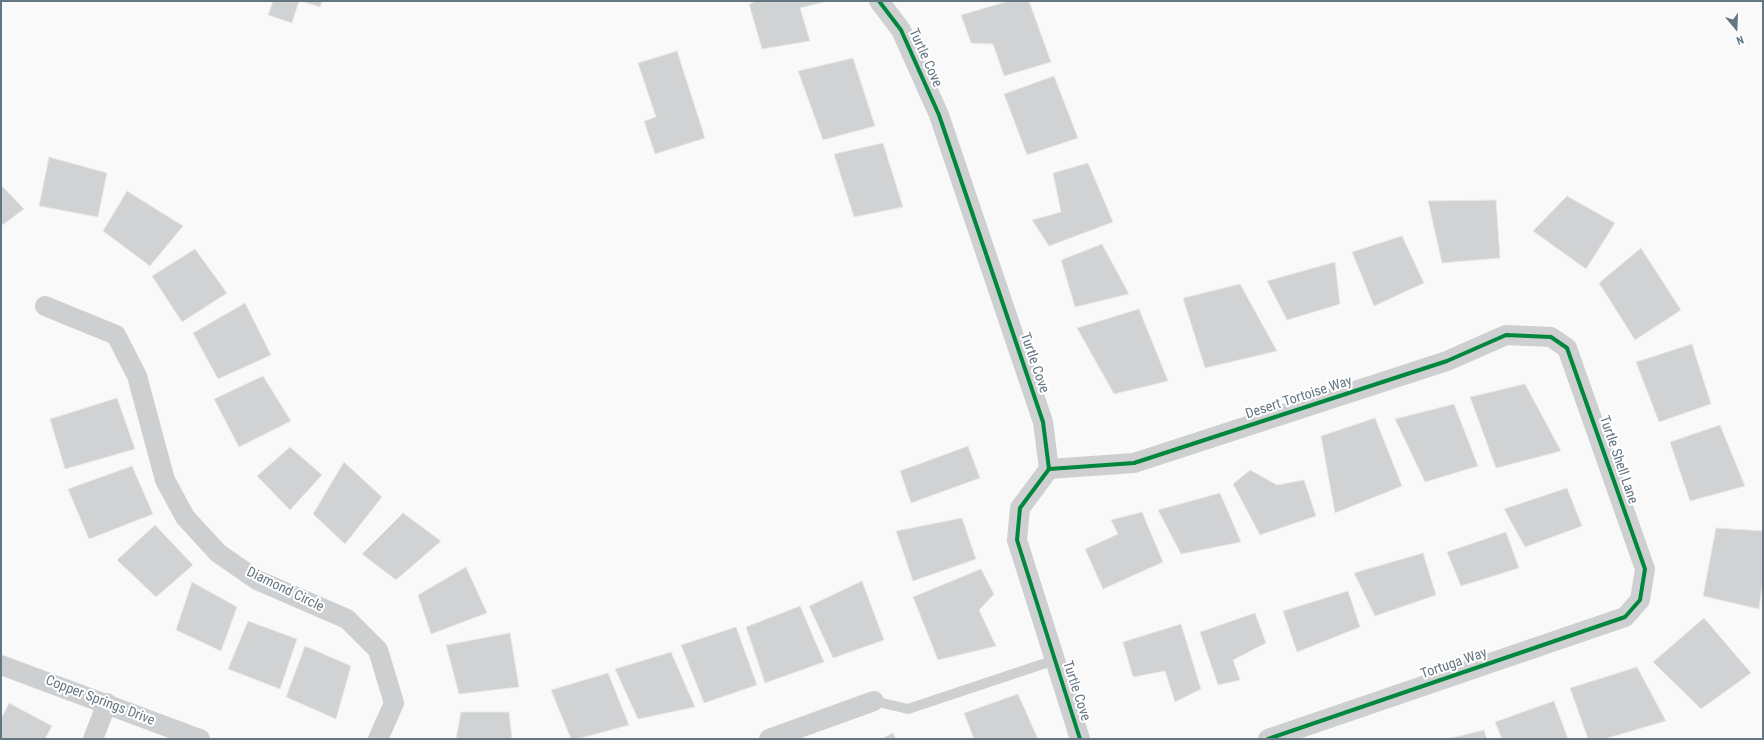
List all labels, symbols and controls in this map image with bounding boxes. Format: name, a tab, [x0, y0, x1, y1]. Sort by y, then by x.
north arrow	[1716, 8, 1756, 48]
street label: Turtle Cove	[905, 26, 945, 90]
text: N	[1735, 33, 1745, 47]
street label: Turtle Cove	[1016, 331, 1052, 395]
street label: Desert Tortoise Way	[1244, 373, 1354, 423]
street label: Turtle Shell Lane	[1595, 414, 1641, 506]
street label: Diamond Circle	[244, 564, 326, 616]
street label: Tortuga Way	[1419, 645, 1489, 683]
street label: Turtle Cove	[1058, 659, 1094, 723]
street label: Copper Springs Drive	[43, 672, 157, 730]

